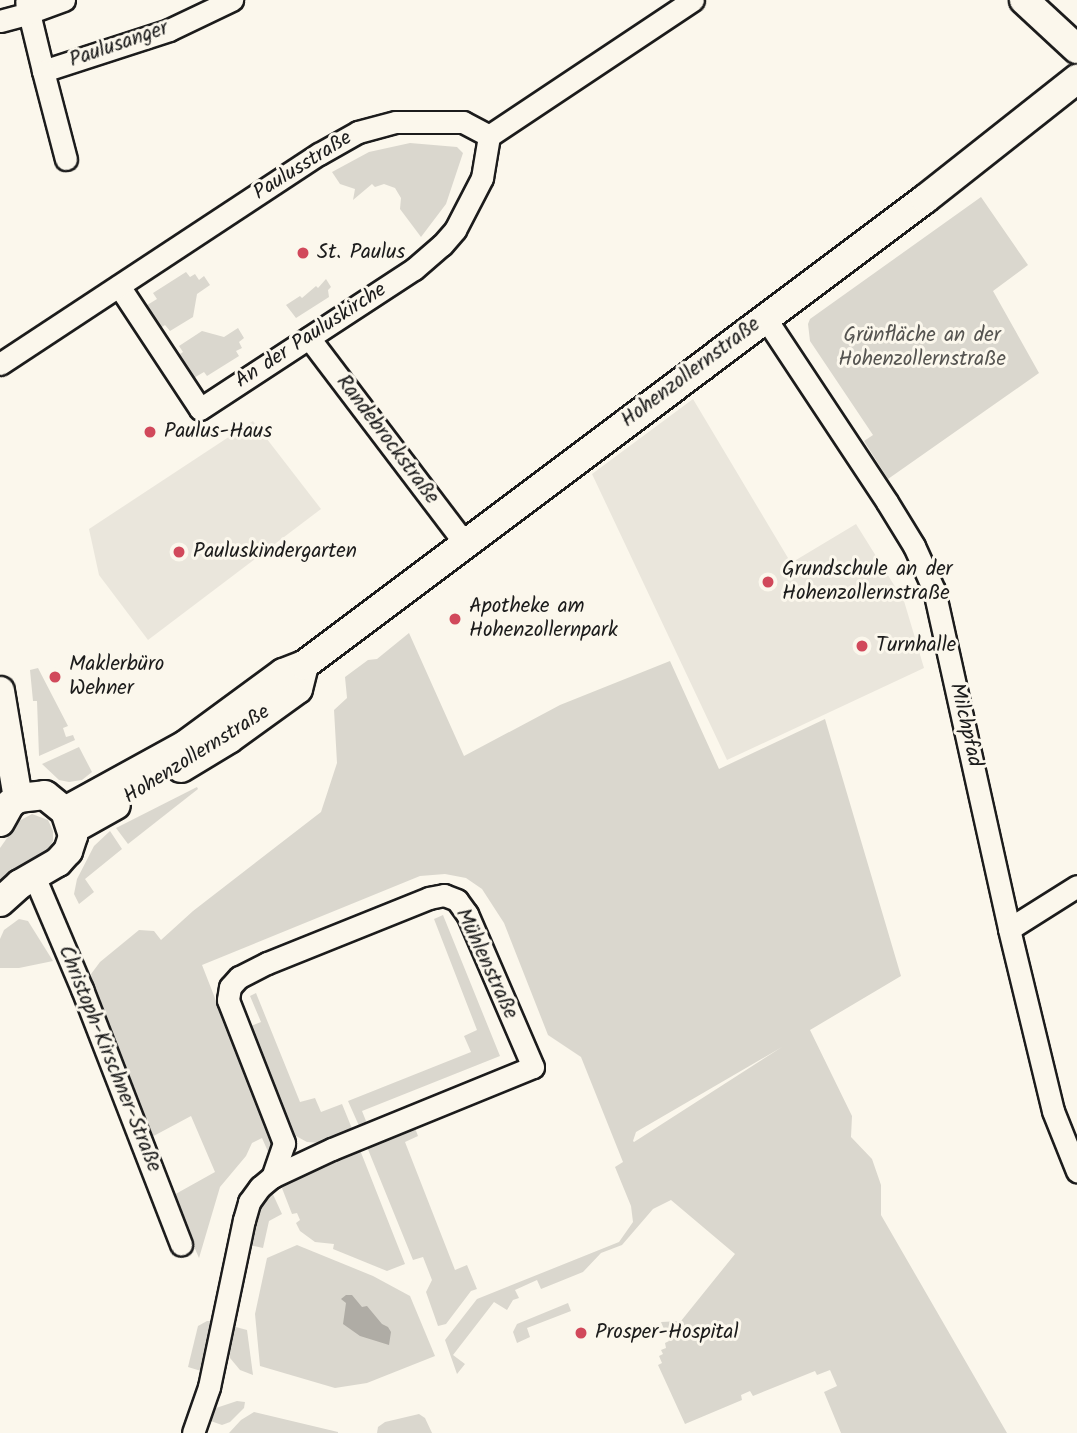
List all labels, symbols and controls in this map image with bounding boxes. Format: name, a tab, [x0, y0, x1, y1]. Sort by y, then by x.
street label: Paulusanger	[66, 16, 172, 74]
street label: Paulusstraße	[249, 126, 357, 206]
place label: St. Paulus	[317, 240, 405, 266]
marker: St. Paulus	[295, 245, 311, 261]
street label: An der Pauluskirche	[231, 278, 391, 394]
street label: Hohenzollernstraße	[616, 312, 766, 434]
park label: Grünfläche an der Hohenzollernstraße	[838, 323, 1006, 373]
street label: Randebrockstraße	[330, 370, 444, 510]
place label: Paulus-Haus	[164, 419, 272, 445]
marker: Paulus-Haus	[142, 424, 158, 440]
place label: Pauluskindergarten	[193, 539, 357, 565]
marker: Pauluskindergarten	[171, 544, 187, 560]
place label: Grundschule an der Hohenzollernstraße	[782, 557, 953, 607]
marker: Grundschule an der Hohenzollernstraße	[760, 574, 776, 590]
place label: Apotheke am Hohenzollernpark	[469, 594, 618, 644]
marker: Apotheke am Hohenzollernpark	[447, 611, 463, 627]
place label: Turnhalle	[876, 633, 956, 659]
marker: Turnhalle	[854, 638, 870, 654]
place label: Maklerbüro Wehner	[69, 652, 164, 702]
marker: Maklerbüro Wehner	[47, 669, 63, 685]
street label: Milchpfad	[943, 680, 987, 770]
street label: Hohenzollernstraße	[119, 700, 275, 810]
street label: Mühlenstraße	[449, 905, 523, 1023]
street label: Christoph-Kirschner-Straße	[52, 942, 166, 1176]
place label: Prosper-Hospital	[595, 1320, 739, 1346]
marker: Prosper-Hospital	[573, 1325, 589, 1341]

